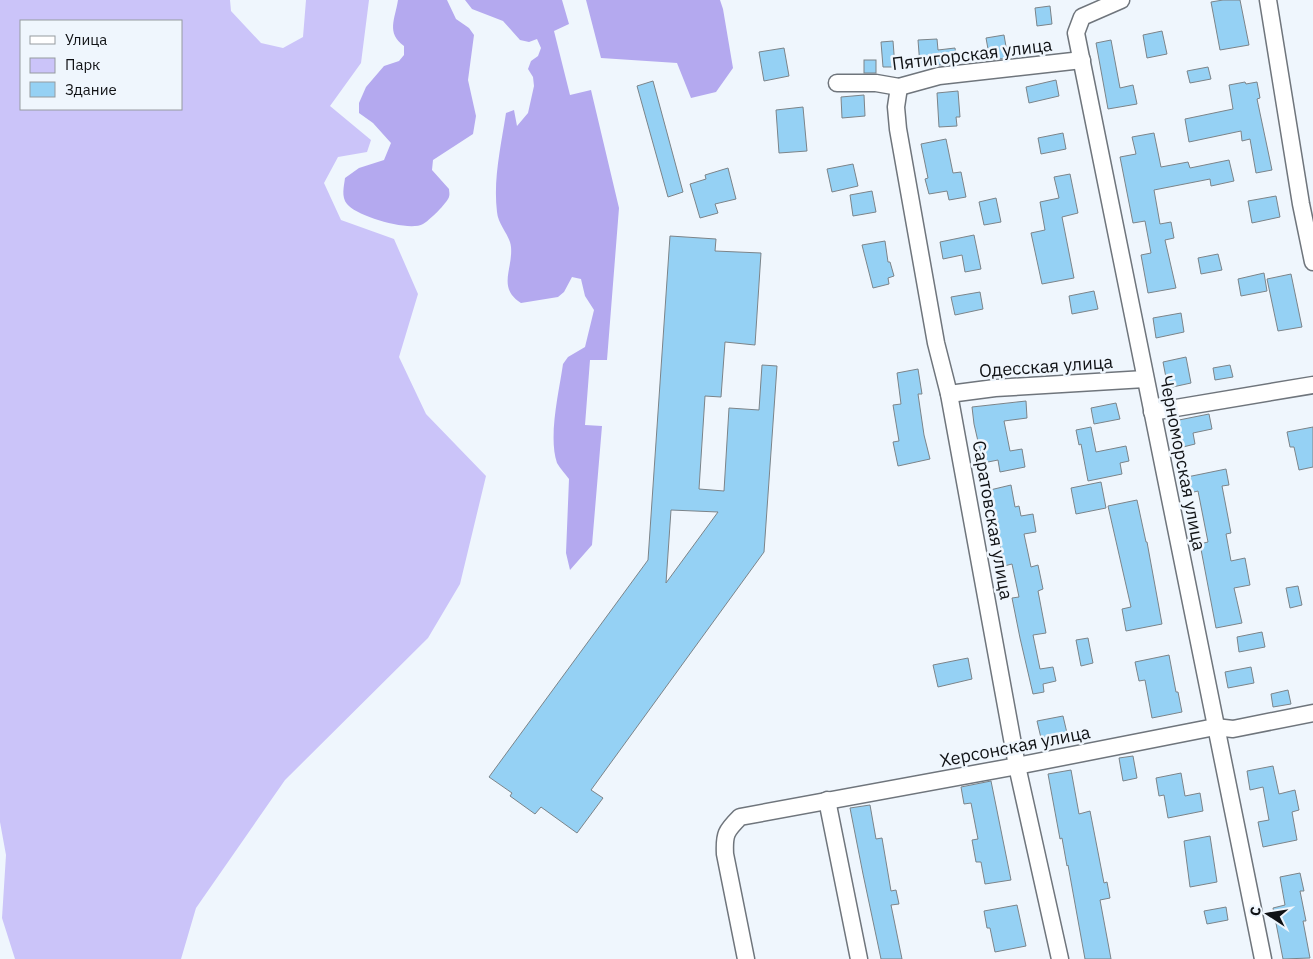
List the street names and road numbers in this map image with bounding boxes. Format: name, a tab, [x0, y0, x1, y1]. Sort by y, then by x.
street label: Пятигорская улица	[891, 33, 1054, 75]
street label: Одесская улица	[978, 350, 1114, 382]
street label: Черноморская улица	[1155, 374, 1211, 553]
street label: Саратовская улица	[968, 439, 1018, 602]
street label: Херсонская улица	[938, 720, 1093, 772]

